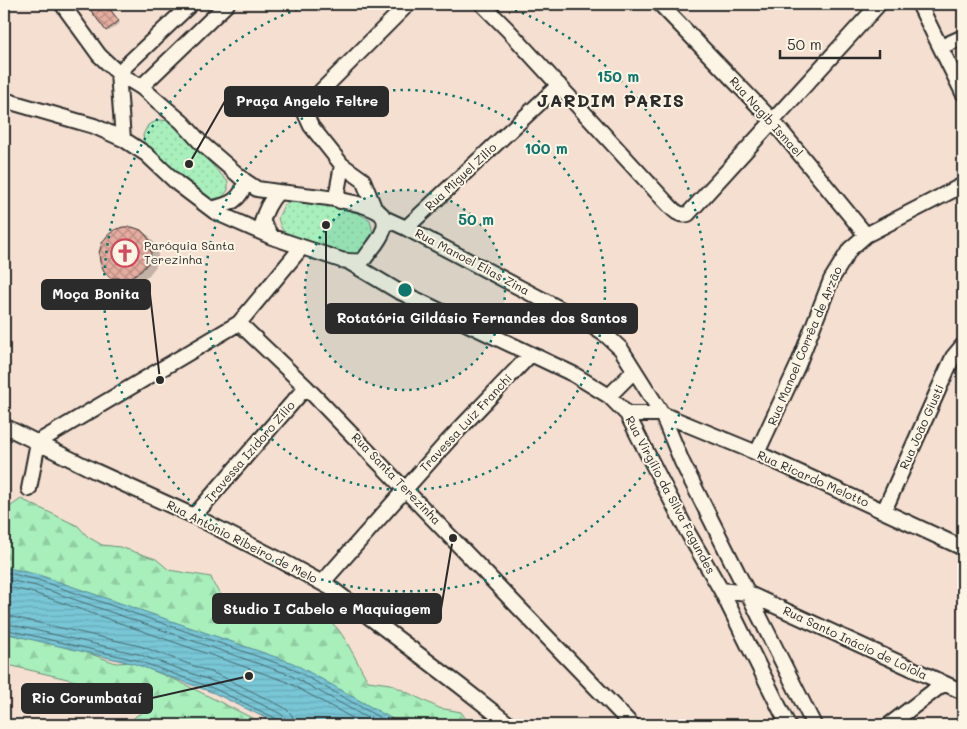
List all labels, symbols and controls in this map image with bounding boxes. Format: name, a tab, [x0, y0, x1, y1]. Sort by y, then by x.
scale bar	[780, 28, 880, 60]
text: 50 m	[787, 34, 822, 54]
text: 150 m	[597, 66, 639, 86]
street label: Rua Nagib Ismael	[726, 73, 807, 160]
callout: Praça Angelo Feltre	[225, 87, 388, 116]
district label: JARDIM PARIS	[537, 88, 685, 112]
text: Praça Angelo Feltre	[236, 91, 378, 110]
text: 100 m	[524, 138, 568, 158]
street label: Rua Miguel Zilio	[421, 139, 499, 214]
text: 50 m	[458, 209, 494, 229]
street label: Rua Manoel Elias Zina	[413, 224, 532, 298]
place label: Paróquia Santa Terezinha	[144, 237, 235, 267]
church icon: Paróquia Santa Terezinha	[110, 238, 140, 268]
street label: Rua Manoel Corrêa de Arzão	[763, 263, 845, 428]
callout: Moça Bonita	[42, 280, 150, 309]
centre of rings	[396, 281, 414, 299]
text: Moça Bonita	[52, 284, 140, 303]
callout: Rotatória Gildásio Fernandes dos Santos	[326, 304, 637, 333]
text: Rotatória Gildásio Fernandes dos Santos	[337, 308, 627, 327]
street label: Travessa Luiz Franchi	[416, 370, 515, 475]
street label: Rua João Giusti	[895, 381, 947, 472]
street label: Travessa Izidoro Zílio	[201, 397, 298, 506]
street label: Rua Virgílio da Silva Fagundes	[622, 413, 719, 576]
street label: Rua Santa Terezinha	[349, 429, 445, 528]
street label: Rua Ricardo Melotto	[755, 446, 872, 510]
street label: Rua Antonio Ribeiro de Melo	[164, 496, 321, 586]
callout: Studio I Cabelo e Maquiagem	[213, 594, 441, 623]
text: Studio I Cabelo e Maquiagem	[223, 599, 431, 618]
street label: Rua Santo Inácio de Loiola	[781, 602, 930, 683]
callout: Rio Corumbataí	[22, 684, 152, 713]
text: Rio Corumbataí	[32, 688, 142, 707]

